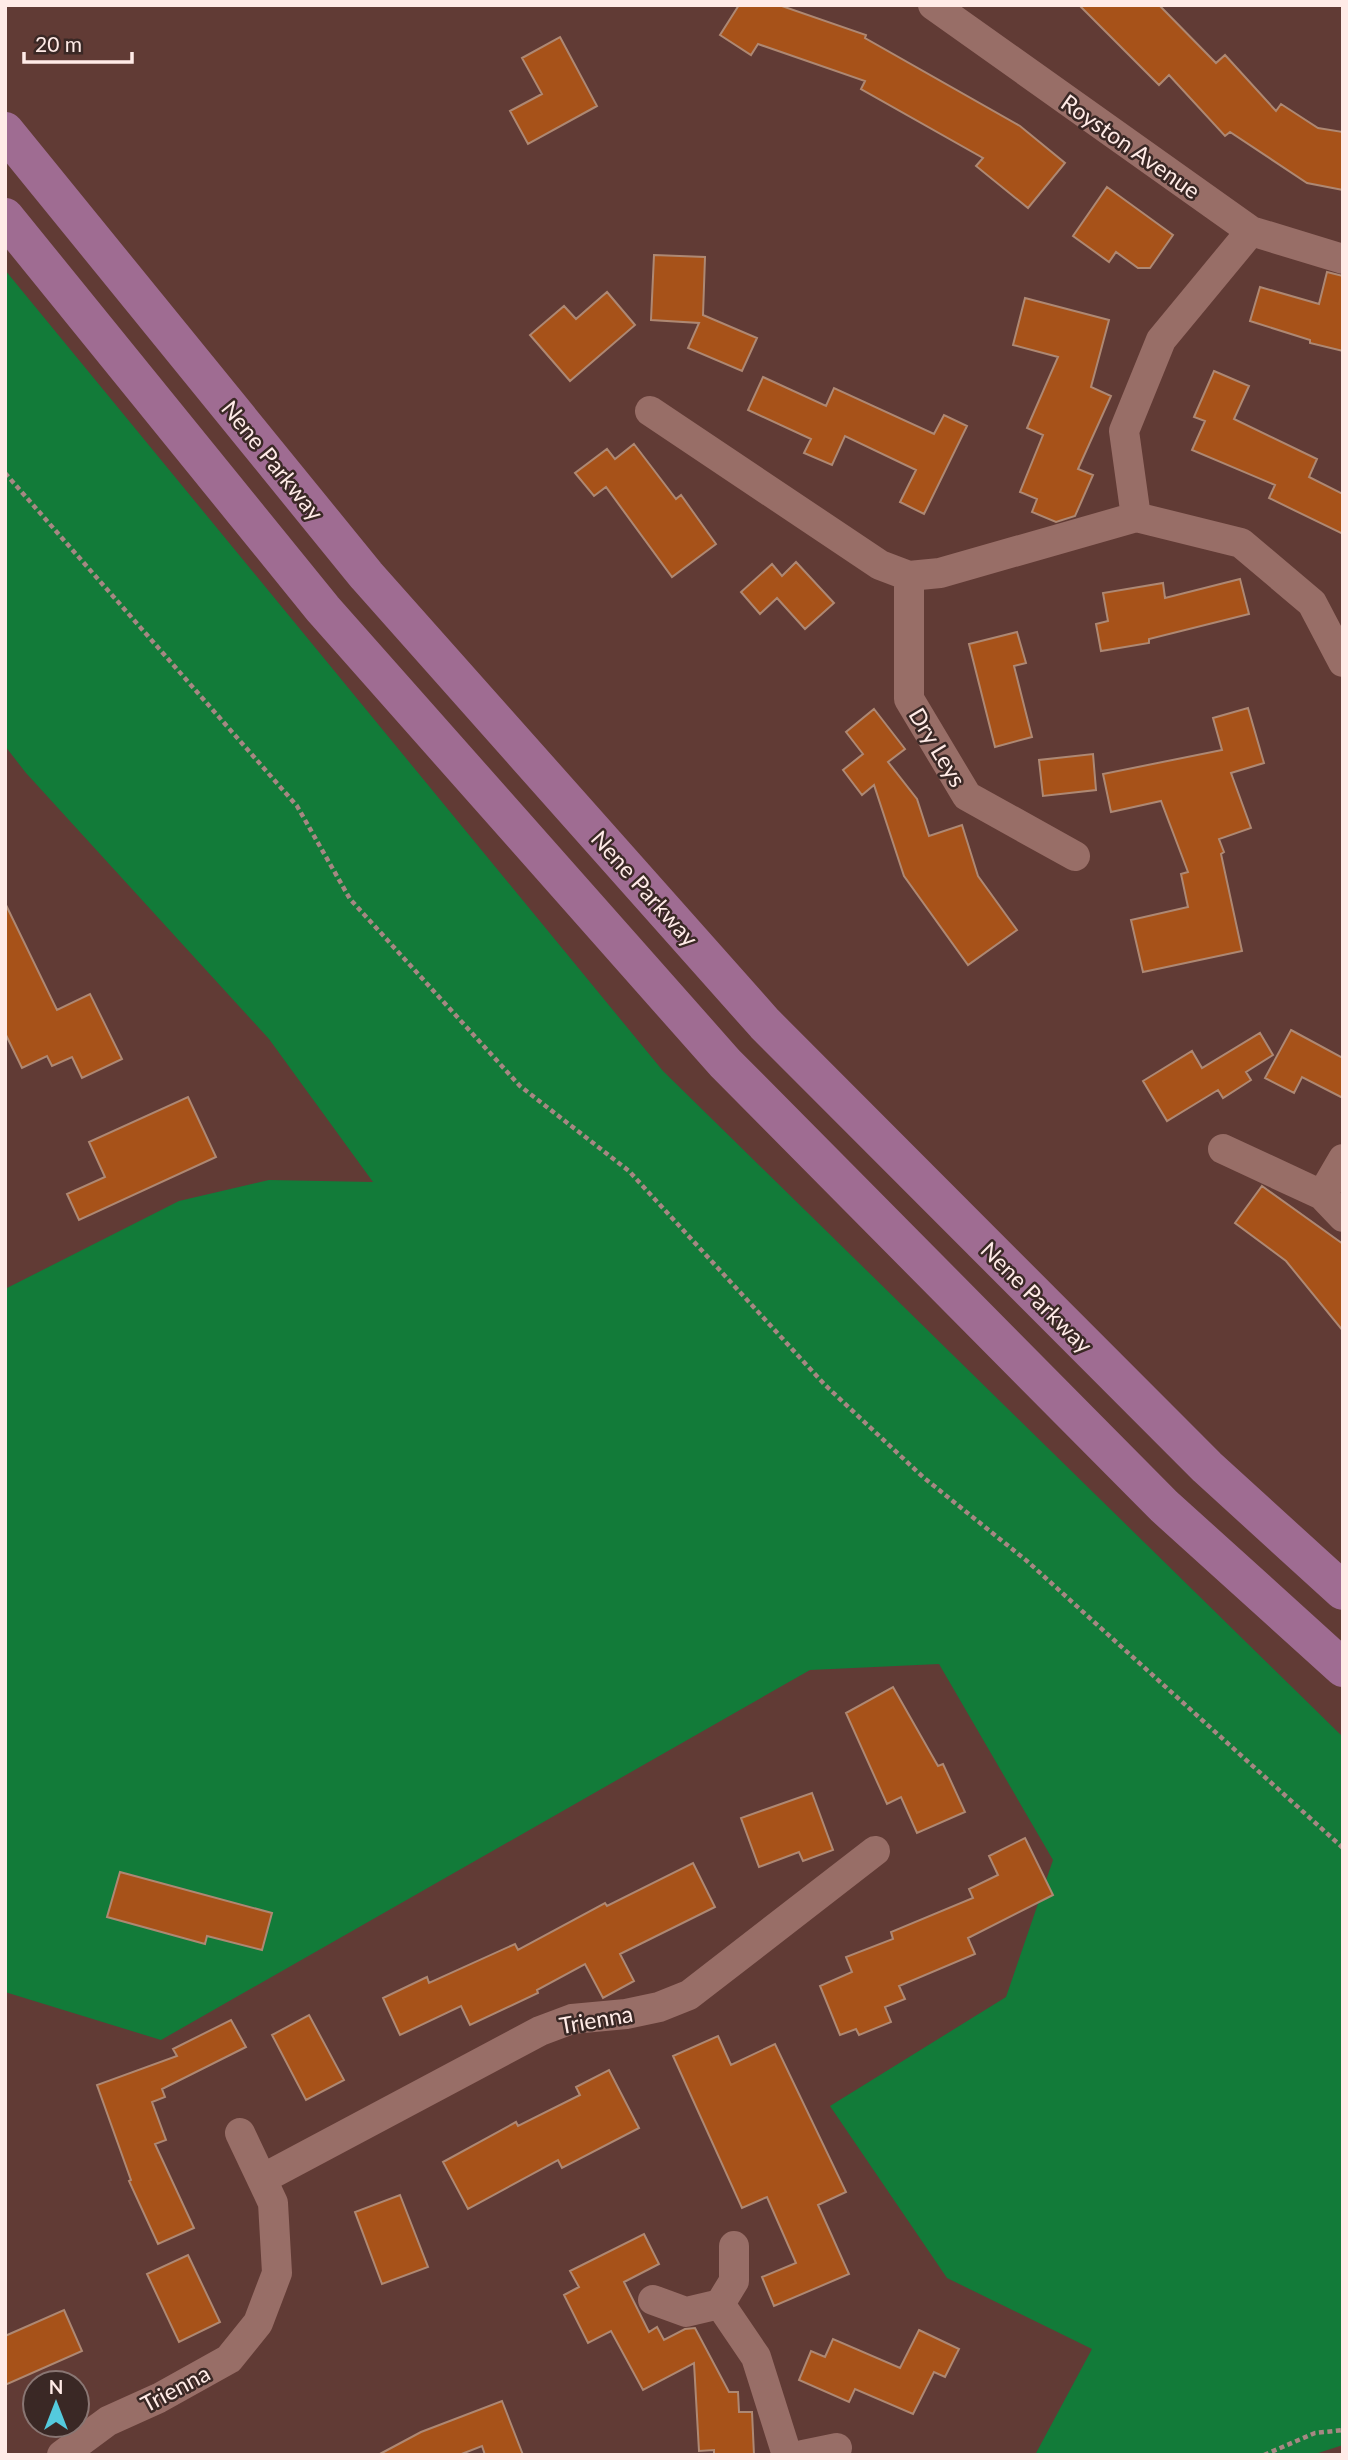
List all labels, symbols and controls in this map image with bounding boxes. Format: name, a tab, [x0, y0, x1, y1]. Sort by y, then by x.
scale bar	[24, 21, 133, 65]
text: 20 m	[35, 31, 82, 56]
street label: Royston Avenue	[1056, 88, 1206, 204]
street label: Nene Parkway	[216, 394, 330, 526]
street label: Dry Leys	[904, 702, 972, 792]
street label: Nene Parkway	[586, 824, 704, 952]
street label: Nene Parkway	[975, 1235, 1099, 1359]
street label: Trienna	[557, 1999, 635, 2039]
street label: Trienna	[136, 2358, 214, 2418]
north arrow	[21, 2369, 91, 2439]
text: N	[49, 2375, 63, 2398]

